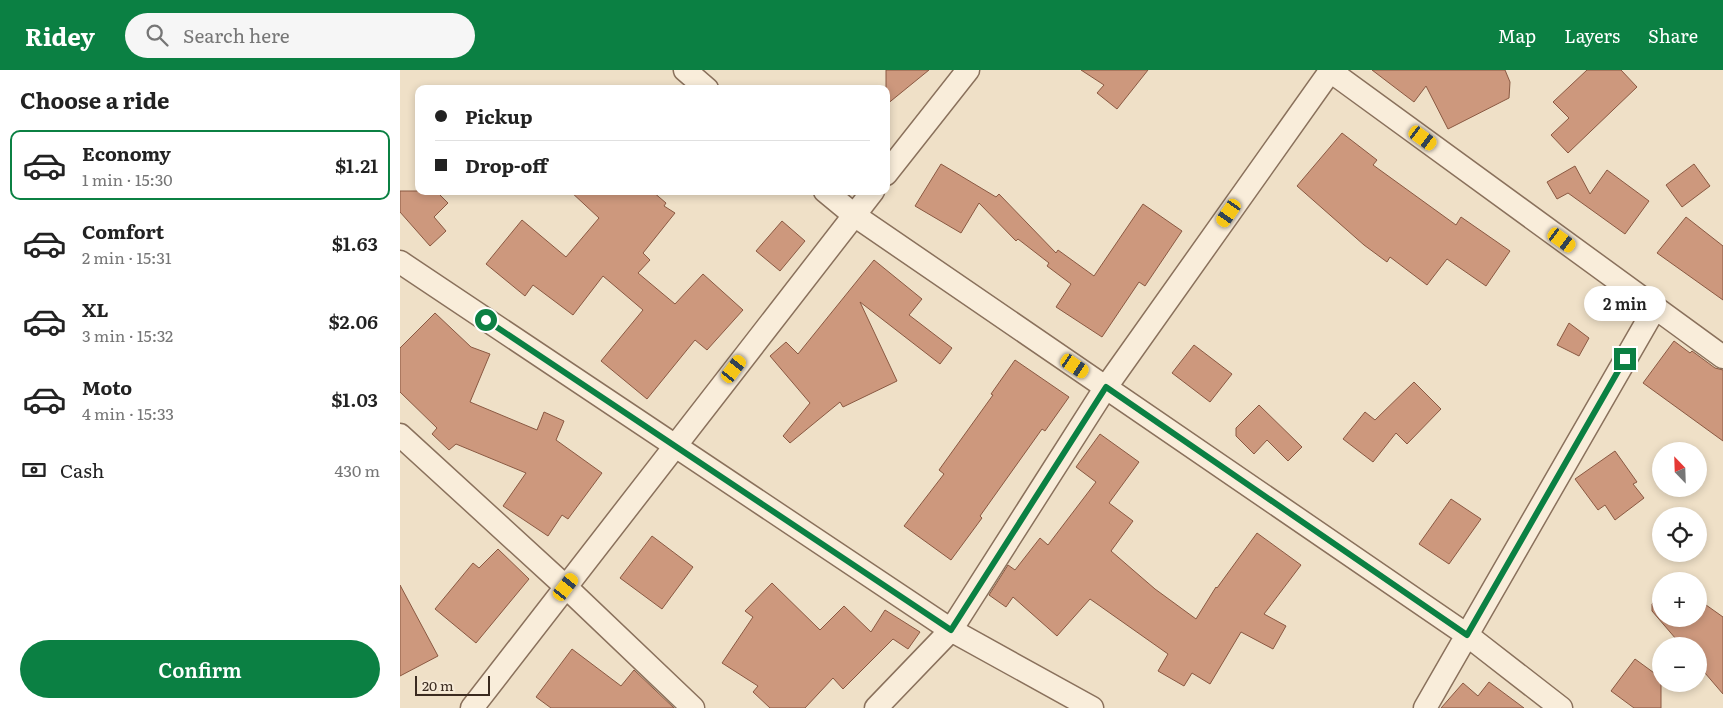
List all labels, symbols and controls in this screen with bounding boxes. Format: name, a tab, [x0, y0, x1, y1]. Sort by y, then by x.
search box	[125, 13, 475, 58]
text: Ridey	[25, 18, 95, 53]
icon: search	[143, 21, 171, 49]
text: Search here	[183, 21, 290, 49]
text: Map	[1498, 22, 1536, 49]
text: Layers	[1564, 22, 1620, 49]
text: Share	[1648, 22, 1698, 49]
text: Choose a ride	[20, 83, 169, 116]
text: Pickup	[465, 102, 533, 130]
car	[1406, 123, 1439, 153]
text: Economy	[82, 139, 171, 167]
icon: car	[22, 143, 67, 188]
text: $1.21	[335, 151, 378, 179]
text: Drop-off	[465, 151, 548, 179]
text: 1 min · 15:30	[82, 167, 173, 191]
car	[1214, 196, 1243, 230]
text: Comfort	[82, 217, 164, 245]
icon: car	[22, 221, 67, 266]
car	[1545, 225, 1578, 255]
text: $1.63	[332, 229, 378, 257]
text: 2 min · 15:31	[82, 245, 171, 269]
callout: 2 min	[1584, 286, 1666, 322]
text: 2 min	[1603, 291, 1647, 315]
text: XL	[82, 295, 109, 323]
icon: car	[22, 299, 67, 344]
text: $2.06	[329, 307, 378, 335]
route start	[475, 309, 497, 331]
text: 3 min · 15:32	[82, 323, 173, 347]
route end	[1614, 348, 1636, 370]
car	[1058, 351, 1091, 381]
car	[718, 353, 749, 385]
text: Moto	[82, 373, 132, 401]
icon: car	[22, 377, 67, 422]
text: $1.03	[331, 385, 378, 413]
text: 4 min · 15:33	[82, 401, 174, 425]
north arrow	[1652, 442, 1708, 498]
map controls	[1652, 442, 1707, 692]
icon: cash	[20, 456, 48, 484]
text: Cash	[60, 456, 104, 484]
text: 430 m	[335, 458, 380, 482]
button: locate	[1652, 507, 1707, 562]
car	[550, 571, 581, 603]
button: +	[1652, 572, 1707, 627]
button: −	[1652, 637, 1707, 692]
button: Confirm	[20, 640, 380, 698]
scale bar	[415, 673, 490, 696]
text: 20 m	[422, 675, 454, 695]

